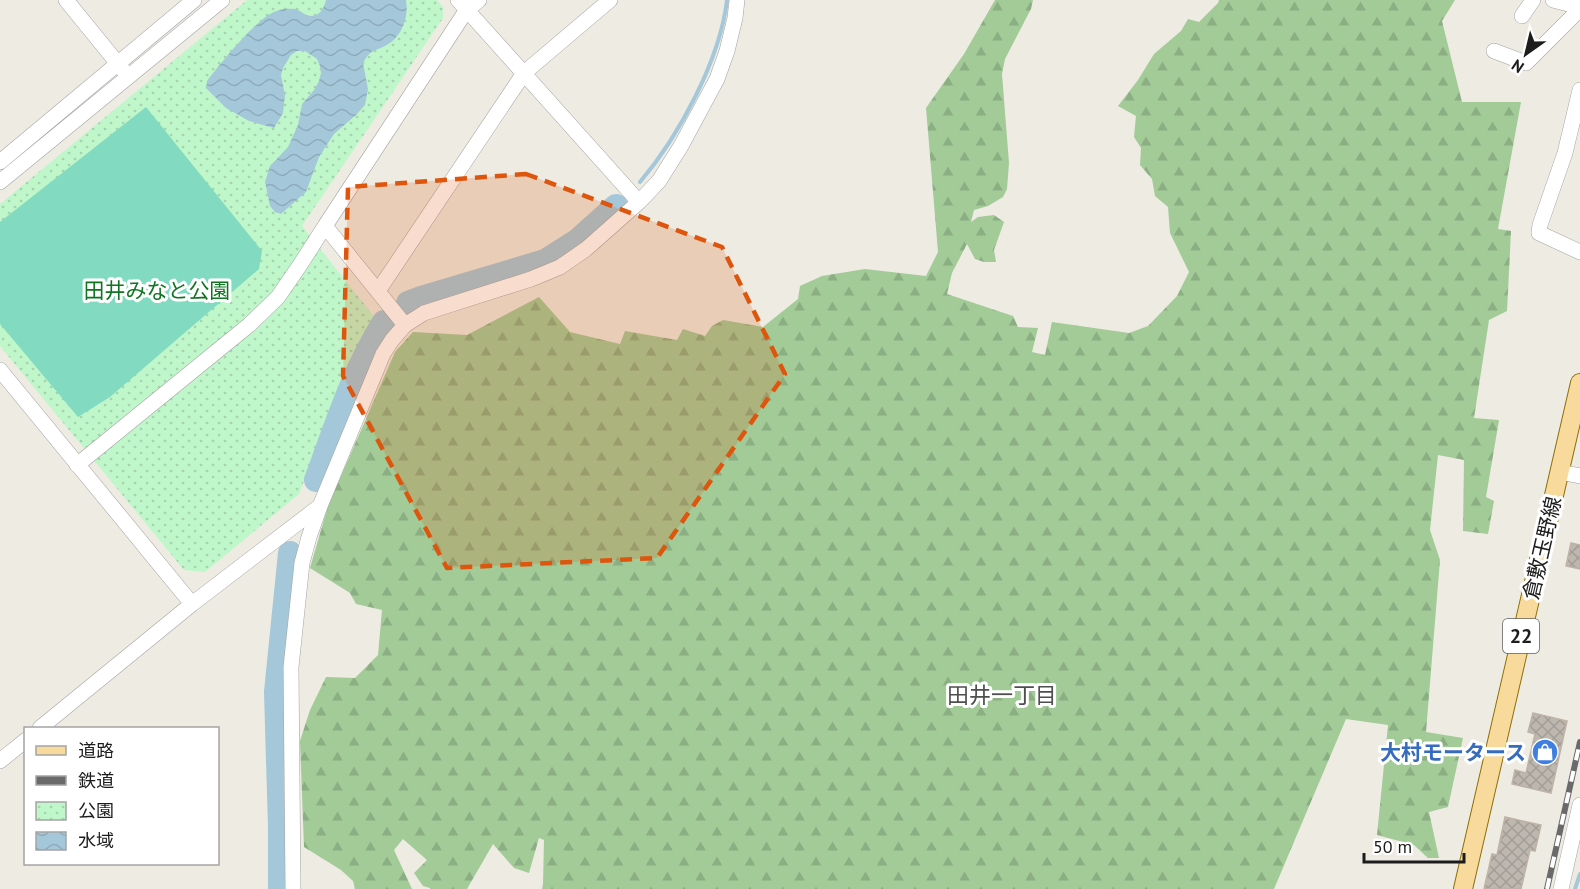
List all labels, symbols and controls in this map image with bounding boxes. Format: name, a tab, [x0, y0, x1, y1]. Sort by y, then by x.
north arrow	[1496, 24, 1556, 84]
text: N	[1508, 55, 1528, 78]
park label: 田井みなと公園	[84, 277, 231, 304]
street label: 倉敷玉野線	[1517, 494, 1567, 602]
road number: 22	[1503, 619, 1539, 653]
district label: 田井一丁目	[947, 681, 1057, 709]
legend	[24, 727, 219, 865]
shop icon: 大村モータース	[1530, 737, 1560, 767]
text: 道路	[78, 739, 114, 762]
place label: 大村モータース	[1380, 739, 1526, 766]
text: 鉄道	[78, 769, 114, 792]
text: 公園	[78, 799, 114, 822]
scale bar	[1364, 826, 1464, 864]
text: 水域	[78, 829, 114, 852]
text: 50 m	[1373, 835, 1412, 858]

